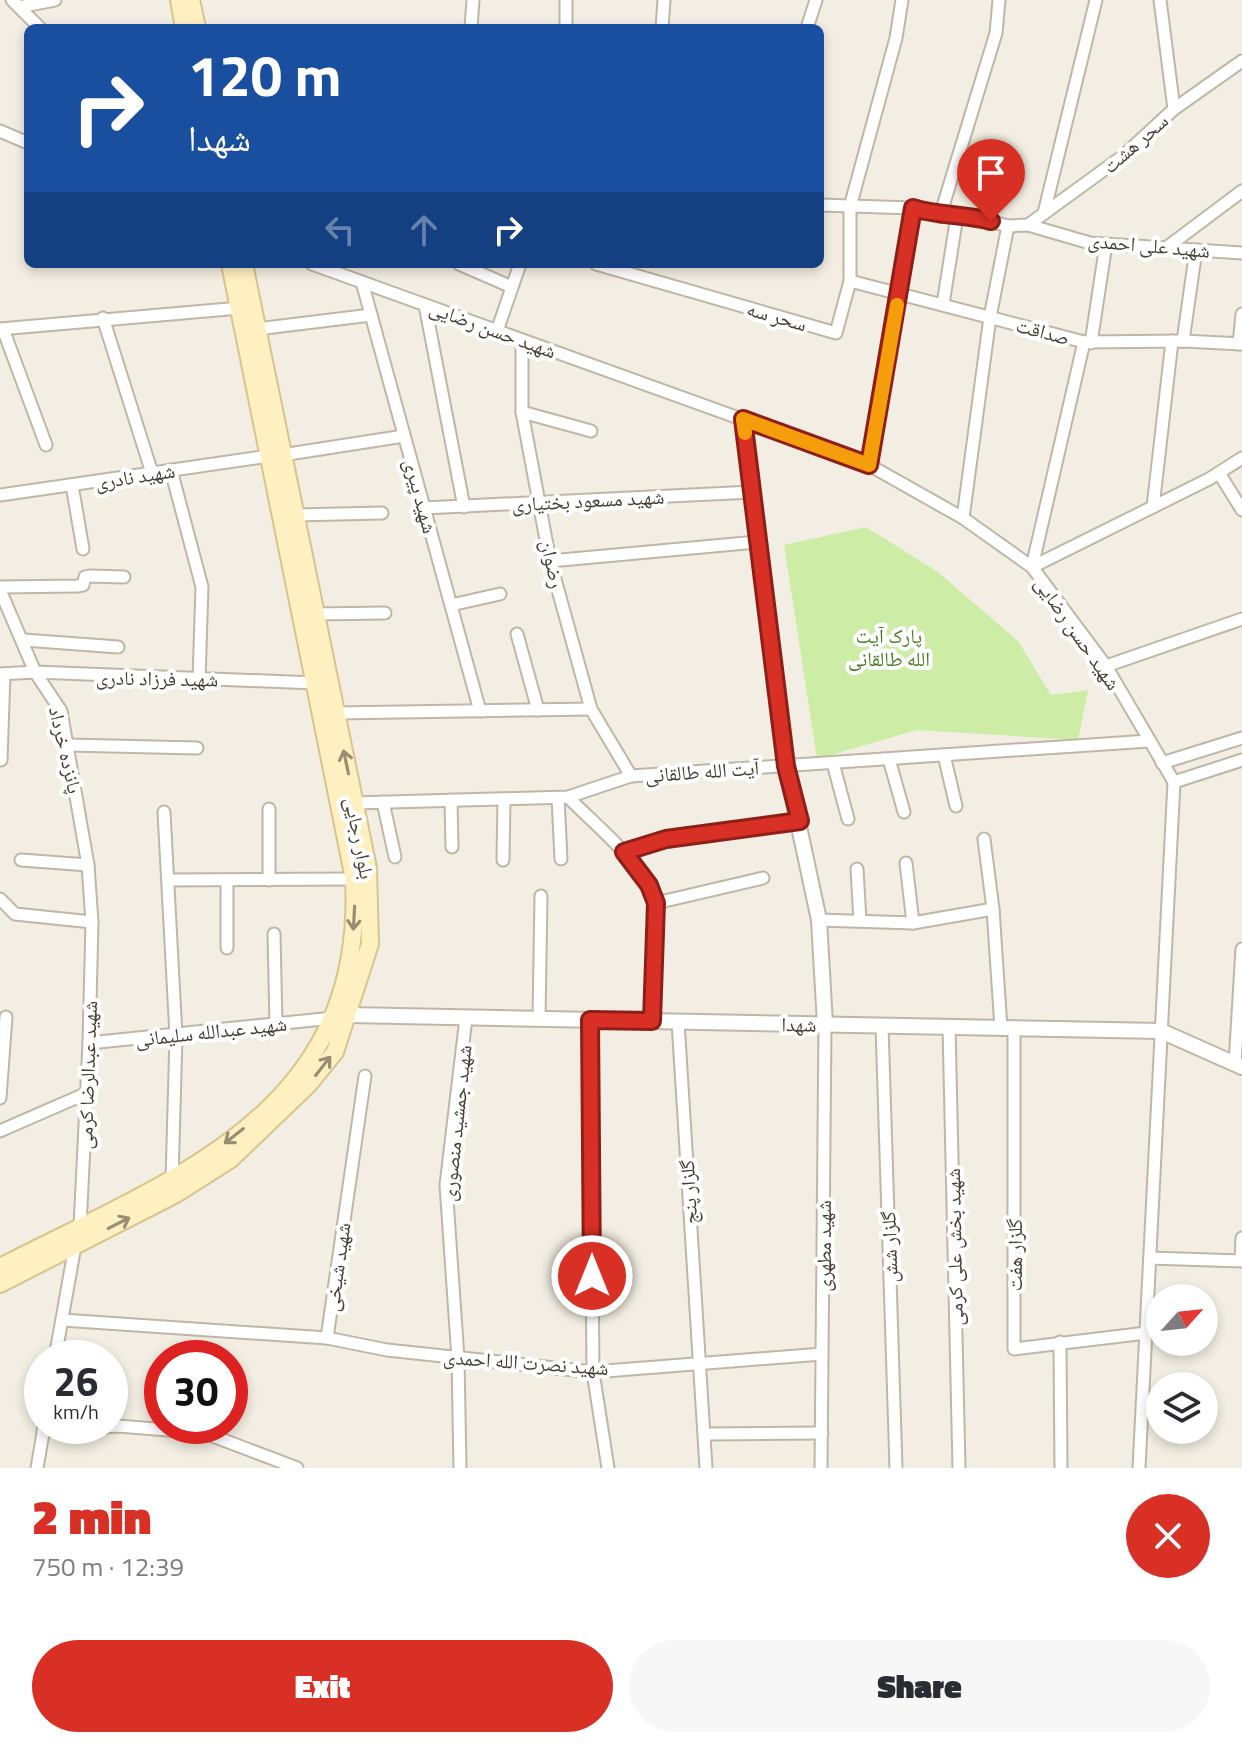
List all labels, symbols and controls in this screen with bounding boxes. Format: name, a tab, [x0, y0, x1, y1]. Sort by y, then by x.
text: 120 m	[188, 33, 341, 118]
icon: right	[56, 56, 160, 160]
street label: سحر هشت	[1095, 105, 1175, 181]
text: شهدا	[188, 110, 251, 165]
pin	[957, 139, 1025, 221]
icon: arrive	[969, 151, 1013, 195]
icon: left	[318, 208, 362, 252]
icon: ahead	[402, 208, 446, 252]
icon: right	[486, 208, 530, 252]
street label: شهید علی احمدی	[1087, 224, 1211, 266]
street label: شهید حسن رضایی	[425, 292, 561, 366]
street label: سحر سه	[743, 293, 811, 339]
street label: صداقت	[1013, 309, 1073, 353]
street label: شهید نادری	[93, 454, 177, 498]
street label: شهید پیری	[396, 455, 446, 537]
street label: شهید مسعود بختیاری	[511, 481, 665, 519]
street label: رضوان	[533, 537, 573, 591]
street label: شهید حسن رضایی	[1027, 570, 1129, 696]
park label: پارک آیت الله طالقانی	[848, 620, 930, 674]
street label: شهید فرزاد نادری	[96, 661, 218, 695]
street label: پانزده خرداد	[41, 703, 91, 797]
one-way arrow	[337, 750, 352, 776]
street label: آیت الله طالقانی	[644, 751, 761, 790]
street label: بلوار رجایی	[337, 794, 383, 882]
one-way arrow	[347, 904, 362, 931]
street label: شهید عبدالرضا کرمی	[69, 1000, 105, 1150]
street label: شهید عبدالله سلیمانی	[134, 1008, 288, 1054]
street label: شهدا	[781, 1008, 817, 1040]
street label: شهید جمشید منصوری	[432, 1043, 480, 1203]
one-way arrow	[315, 1056, 332, 1077]
one-way arrow	[224, 1128, 245, 1145]
street label: گلزار پنج	[671, 1159, 705, 1225]
street label: شهید بخش علی کرمی	[937, 1168, 971, 1326]
street label: شهید مطهری	[808, 1200, 839, 1292]
street label: گلزار شش	[872, 1211, 906, 1283]
one-way arrow	[107, 1214, 131, 1230]
street label: گلزار هفت	[999, 1219, 1030, 1291]
street label: شهید شیخی	[315, 1221, 359, 1313]
position arrow	[550, 1234, 634, 1318]
north arrow	[1146, 1284, 1218, 1356]
map controls	[1146, 1284, 1218, 1444]
speed limit sign: 30	[144, 1340, 248, 1444]
street label: شهید نصرت الله احمدی	[442, 1341, 610, 1383]
text: 26	[54, 1351, 98, 1412]
button: layers	[1146, 1372, 1218, 1444]
text: km/h	[53, 1396, 99, 1427]
text: 2 min	[32, 1480, 151, 1553]
button: close	[1126, 1494, 1210, 1578]
text: 750 m · 12:39	[32, 1547, 184, 1586]
button: Exit	[32, 1640, 613, 1732]
button: Share	[629, 1640, 1210, 1732]

